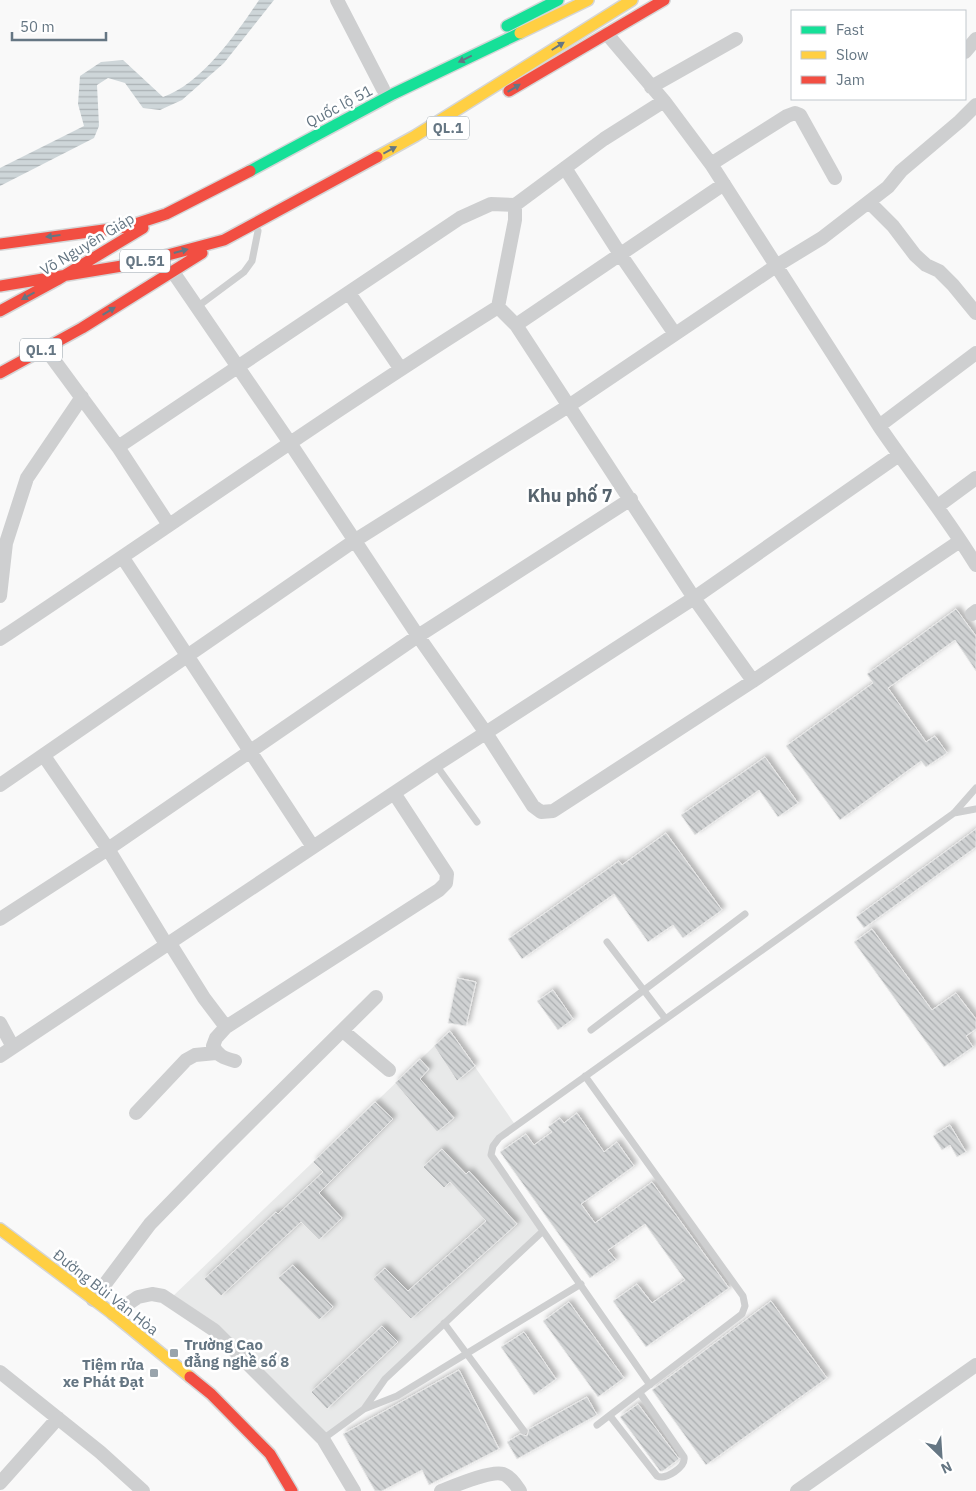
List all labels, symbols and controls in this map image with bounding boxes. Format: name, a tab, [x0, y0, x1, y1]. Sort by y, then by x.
scale bar	[12, 10, 106, 42]
legend	[791, 10, 966, 100]
text: 50 m	[20, 17, 55, 36]
text: Fast	[836, 20, 864, 39]
one-way arrow	[551, 41, 564, 51]
text: Slow	[836, 45, 869, 64]
one-way arrow	[458, 55, 473, 63]
text: Jam	[836, 70, 865, 89]
street label: Quốc lộ 51	[302, 81, 376, 131]
one-way arrow	[508, 84, 521, 93]
road number: QL.1	[427, 116, 469, 140]
one-way arrow	[383, 146, 397, 154]
street label: Võ Nguyên Giáp	[37, 209, 137, 279]
one-way arrow	[45, 232, 61, 240]
one-way arrow	[174, 247, 189, 255]
road number: QL.51	[120, 250, 170, 272]
one-way arrow	[22, 291, 35, 300]
one-way arrow	[103, 307, 116, 316]
road number: QL.1	[20, 338, 62, 362]
district label: Khu phố 7	[527, 483, 613, 507]
street label: Đường Bùi Văn Hòa	[50, 1245, 162, 1339]
place label: Trường Cao đẳng nghề số 8	[184, 1335, 289, 1371]
marker: Trường Cao đẳng nghề số 8	[168, 1347, 180, 1359]
place label: Tiệm rửa xe Phát Đạt	[63, 1355, 144, 1391]
marker: Tiệm rửa xe Phát Đạt	[148, 1367, 160, 1379]
north arrow	[916, 1431, 966, 1481]
text: N	[938, 1457, 955, 1478]

